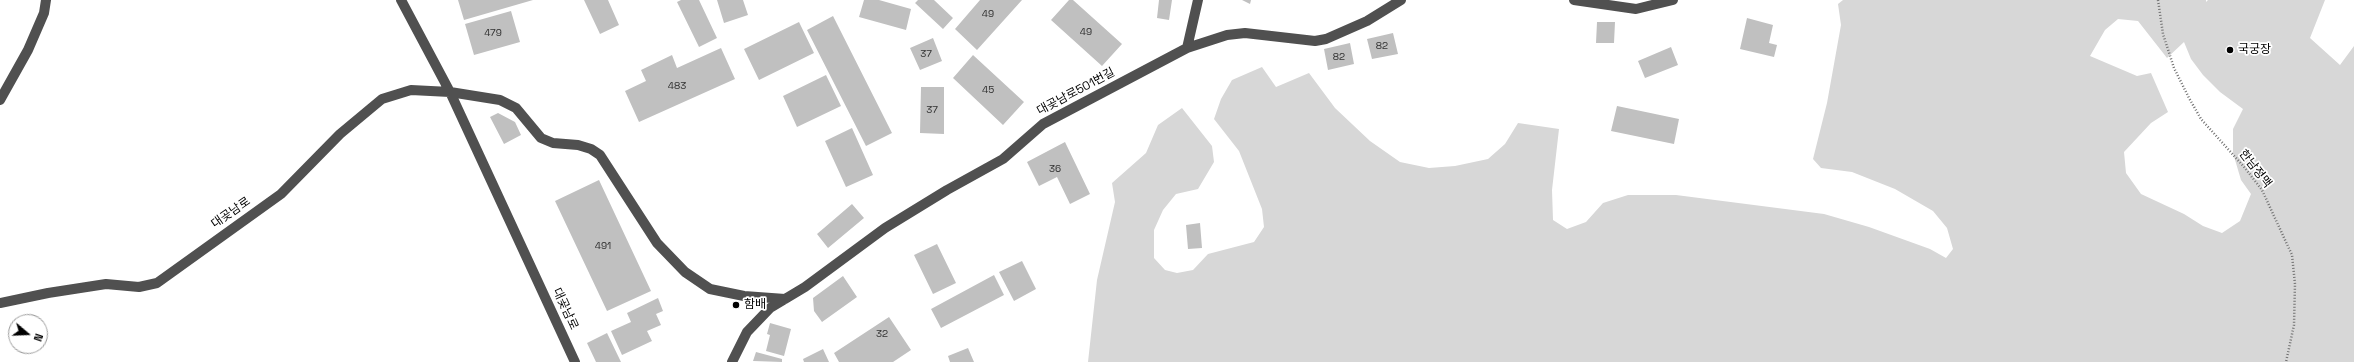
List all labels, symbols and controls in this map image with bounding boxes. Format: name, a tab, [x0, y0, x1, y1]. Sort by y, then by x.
house number: 49	[982, 8, 994, 20]
house number: 49	[1080, 26, 1092, 38]
house number: 479	[484, 27, 502, 39]
house number: 82	[1376, 40, 1388, 52]
place label: 국궁장	[2238, 43, 2271, 57]
marker: 국궁장	[2225, 45, 2235, 55]
house number: 37	[920, 48, 932, 60]
house number: 82	[1333, 51, 1345, 63]
street label: 대곶남로501번길	[1035, 65, 1117, 119]
house number: 483	[668, 80, 686, 92]
house number: 45	[982, 84, 994, 96]
house number: 37	[926, 104, 938, 116]
street label: 한남정맥	[2236, 147, 2274, 191]
house number: 36	[1049, 163, 1061, 175]
street label: 대곶남로	[209, 194, 253, 232]
house number: 491	[595, 240, 611, 252]
street label: 대곶남로	[549, 286, 581, 332]
place label: 함배	[744, 298, 766, 312]
marker: 함배	[731, 300, 741, 310]
north arrow	[8, 314, 48, 354]
house number: 32	[876, 328, 888, 340]
text: N	[31, 332, 46, 343]

